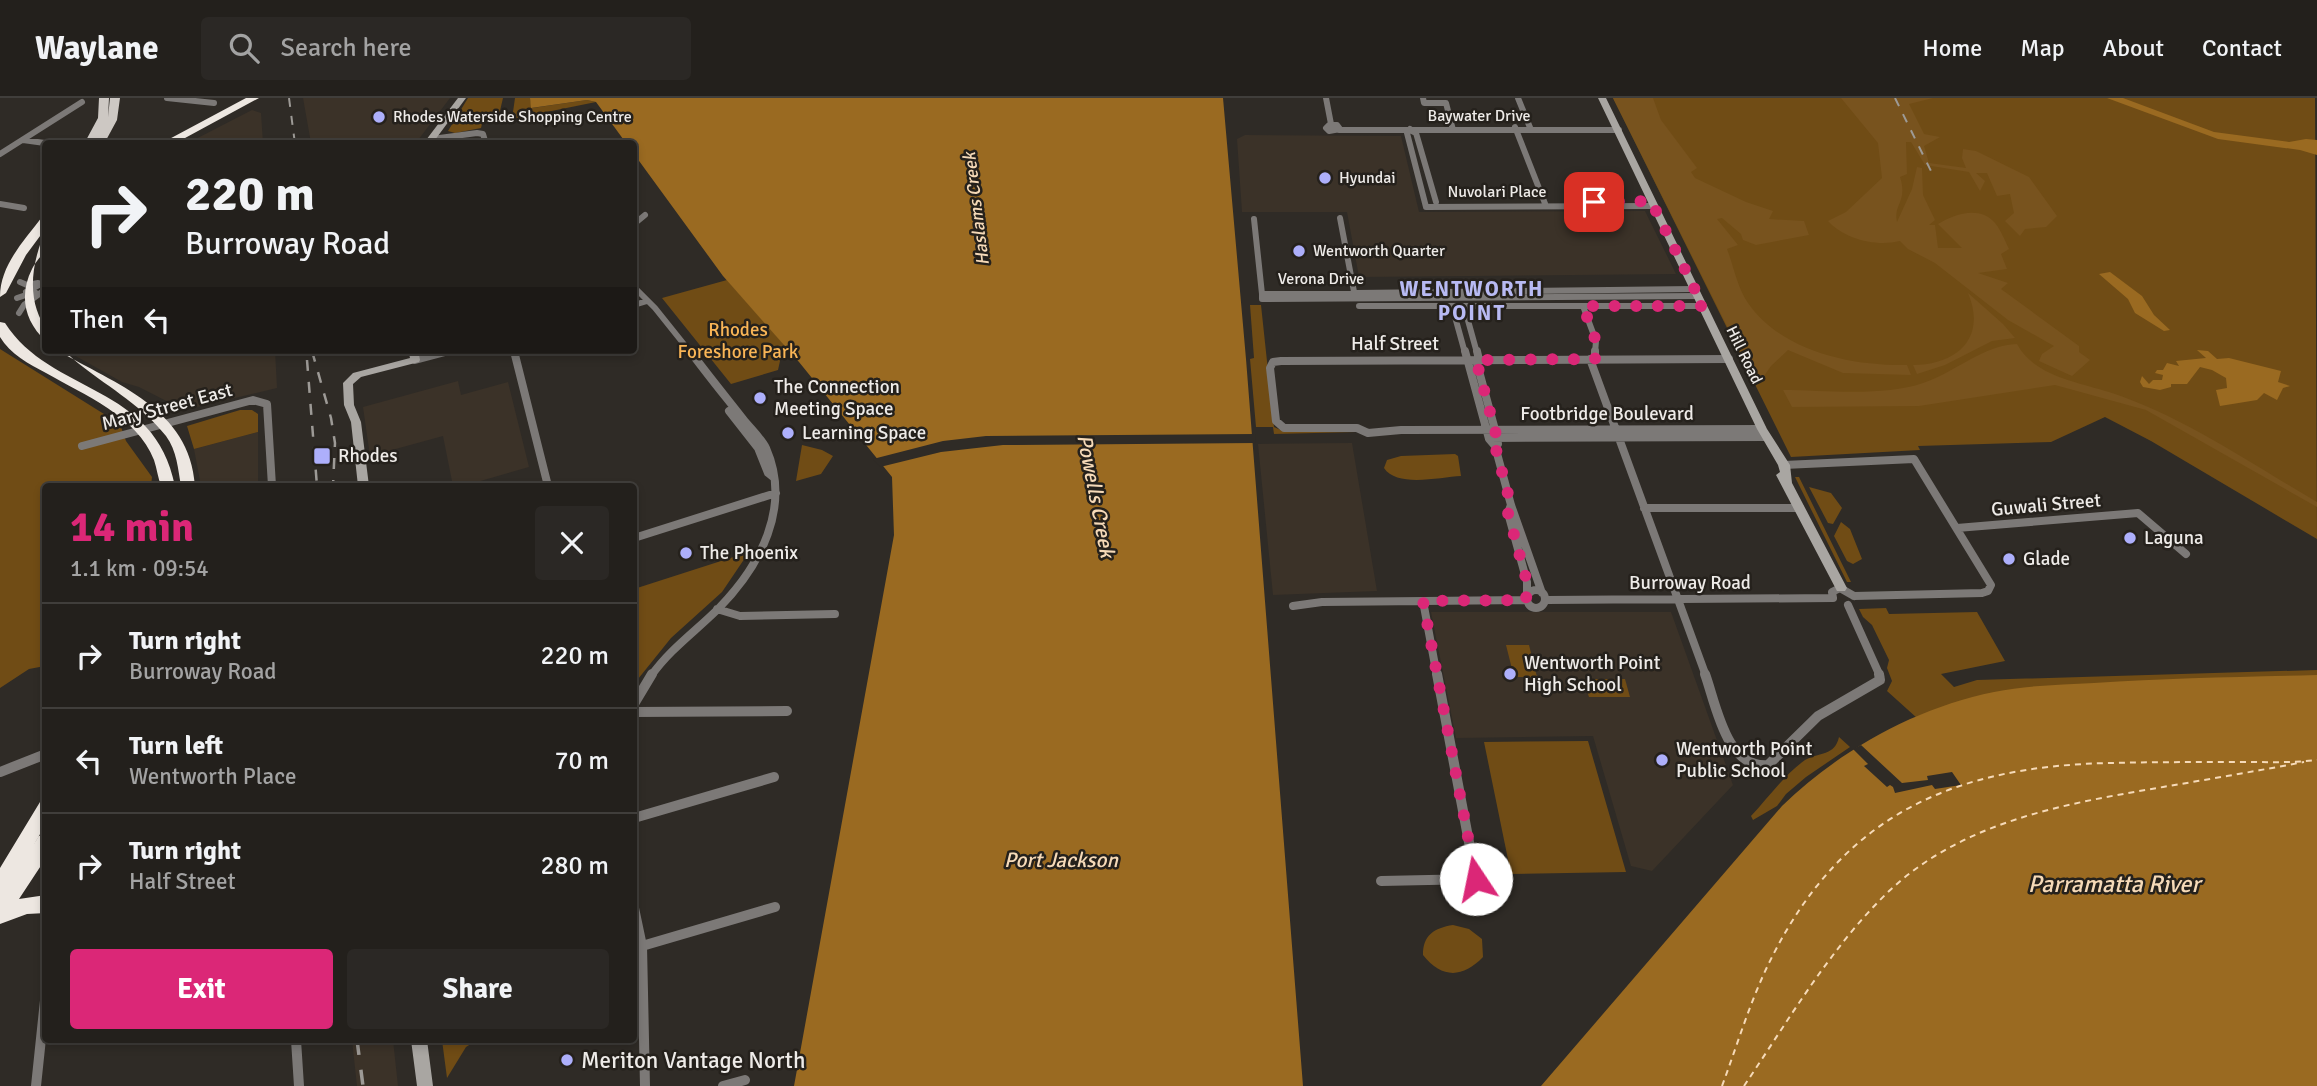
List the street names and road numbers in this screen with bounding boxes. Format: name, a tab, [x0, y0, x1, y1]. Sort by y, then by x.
street label: Baywater Drive	[1427, 106, 1531, 126]
street label: Nuvolari Place	[1447, 182, 1547, 202]
street label: Verona Drive	[1278, 269, 1364, 289]
street label: Hill Road	[1721, 323, 1767, 387]
street label: Half Street	[1351, 332, 1439, 356]
street label: Mary Street East	[99, 378, 235, 436]
street label: Footbridge Boulevard	[1520, 402, 1694, 426]
street label: Guwali Street	[1990, 488, 2102, 522]
street label: Burroway Road	[1629, 571, 1751, 595]

